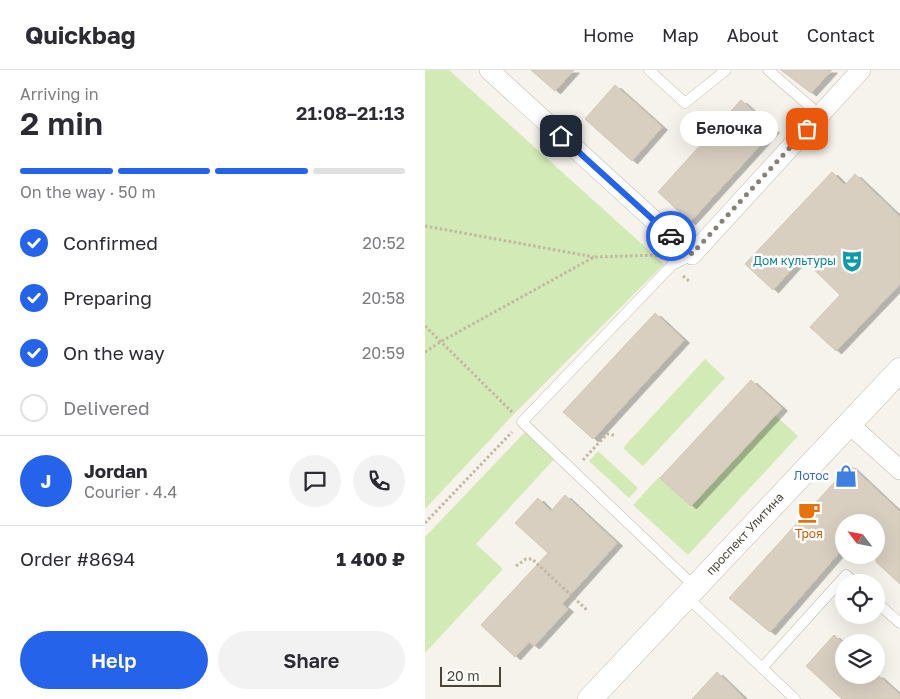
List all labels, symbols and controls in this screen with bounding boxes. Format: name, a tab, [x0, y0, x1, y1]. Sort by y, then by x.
text: Quickbag	[25, 20, 136, 49]
text: Home	[583, 24, 634, 46]
text: Map	[662, 24, 699, 46]
text: About	[727, 24, 779, 46]
text: Contact	[807, 24, 875, 46]
text: Arriving in	[20, 84, 99, 104]
text: 21:08–21:13	[296, 101, 405, 124]
text: 2 min	[20, 104, 103, 142]
pin	[786, 108, 828, 150]
callout: Белочка	[680, 112, 777, 146]
pin	[540, 115, 582, 157]
icon: bag	[793, 115, 821, 143]
text: Белочка	[696, 118, 762, 138]
icon: home	[547, 122, 575, 150]
text: On the way · 50 m	[20, 182, 156, 202]
courier	[646, 211, 696, 261]
icon: car	[657, 222, 685, 250]
icon: check	[20, 229, 48, 257]
text: Confirmed	[63, 231, 158, 254]
text: 20:52	[362, 233, 405, 253]
theatre icon: Дом культуры	[839, 248, 865, 274]
place label: Дом культуры	[753, 253, 836, 268]
icon: check	[20, 284, 48, 312]
text: Preparing	[63, 286, 152, 309]
text: 20:58	[362, 288, 405, 308]
icon: check	[20, 339, 48, 367]
text: On the way	[63, 341, 165, 364]
text: 20:59	[362, 343, 405, 363]
text: Delivered	[63, 396, 150, 419]
button: chat	[289, 455, 341, 507]
button: phone	[353, 455, 405, 507]
text: Jordan	[84, 459, 148, 482]
shop icon: Лотос	[833, 463, 859, 489]
place label: Лотос	[794, 468, 829, 483]
text: J	[41, 469, 51, 492]
text: Courier · 4.4	[84, 482, 177, 502]
street label: проспект Улитина	[703, 489, 787, 578]
cafe icon: Троя	[796, 499, 822, 525]
north arrow	[835, 514, 885, 564]
map controls	[835, 514, 885, 684]
place label: Троя	[795, 526, 823, 541]
text: Order #8694	[20, 547, 135, 570]
text: 1 400 ₽	[336, 547, 405, 570]
button: locate	[835, 574, 885, 624]
button: Help	[20, 631, 208, 689]
button: Share	[218, 631, 405, 689]
button: layers	[835, 634, 885, 684]
scale bar	[440, 664, 501, 687]
text: 20 m	[447, 667, 480, 684]

